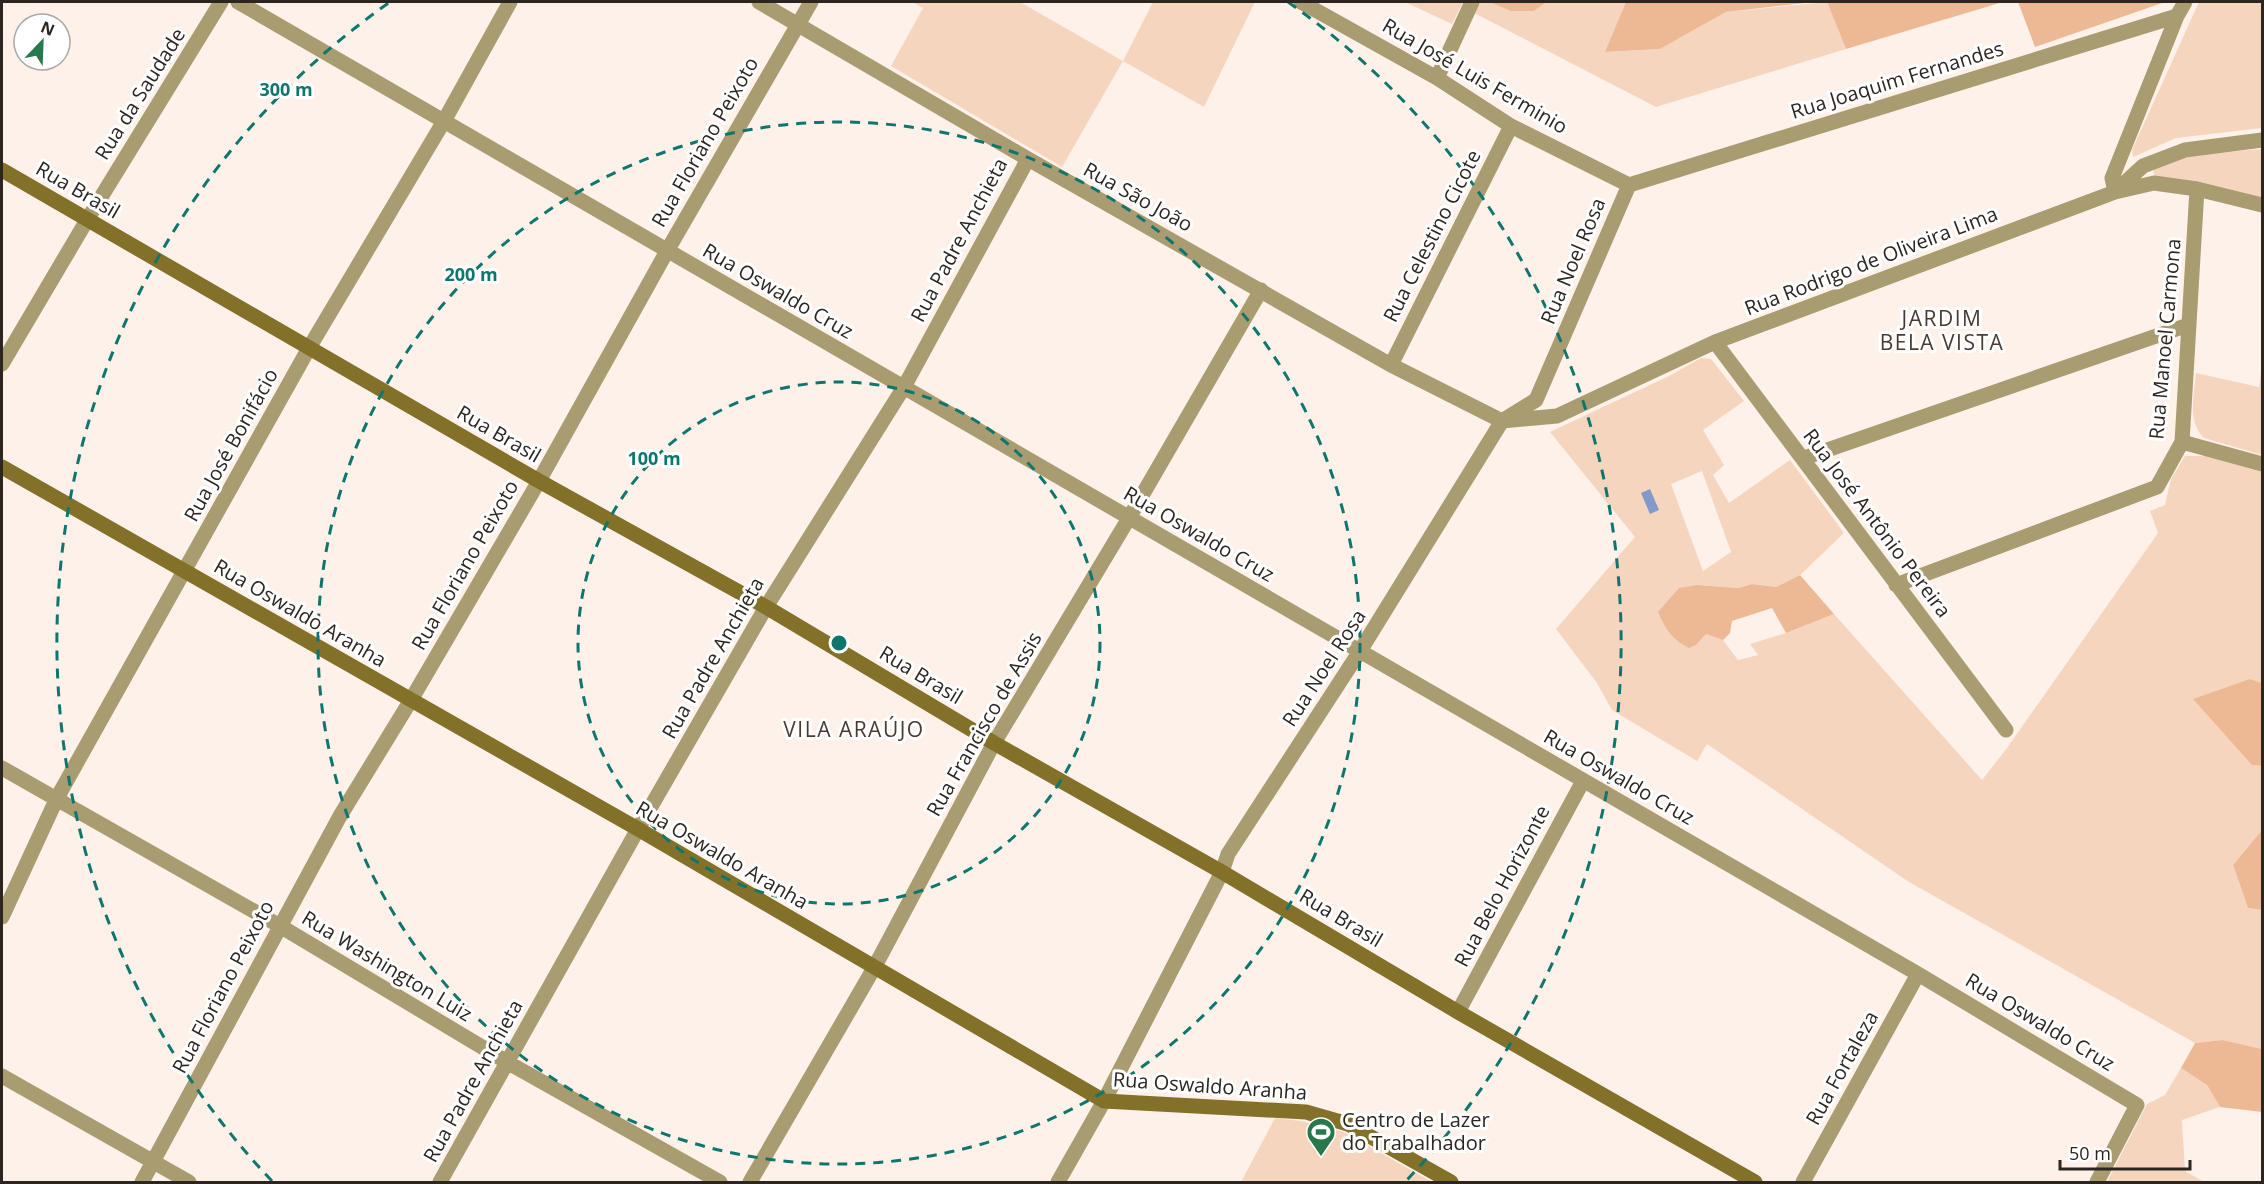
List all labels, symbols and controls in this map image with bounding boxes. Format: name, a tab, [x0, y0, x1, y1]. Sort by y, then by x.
north arrow	[12, 12, 72, 72]
street label: Rua José Luis Ferminio	[1378, 12, 1573, 140]
text: N	[38, 16, 58, 41]
street label: Rua da Saudade	[88, 23, 191, 165]
street label: Rua Joaquim Fernandes	[1787, 34, 2007, 125]
street label: Rua Floriano Peixoto	[645, 52, 764, 232]
text: 300 m	[259, 77, 313, 101]
street label: Rua Celestino Cicote	[1376, 145, 1487, 326]
street label: Rua Padre Anchieta	[904, 153, 1013, 327]
street label: Rua Brasil	[31, 155, 125, 224]
street label: Rua São João	[1079, 155, 1198, 238]
street label: Rua Noel Rosa	[1534, 194, 1611, 328]
street label: Rua Rodrigo de Oliveira Lima	[1740, 200, 2001, 321]
street label: Rua Oswaldo Cruz	[698, 236, 858, 345]
street label: Rua Manoel Carmona	[2142, 237, 2187, 441]
text: 200 m	[444, 262, 498, 286]
district label: JARDIM BELA VISTA	[1880, 304, 2004, 356]
street label: Rua José Bonifácio	[177, 363, 284, 526]
street label: Rua Brasil	[452, 399, 546, 468]
street label: Rua José Antônio Pereira	[1797, 423, 1957, 623]
text: 100 m	[627, 446, 681, 470]
street label: Rua Floriano Peixoto	[405, 475, 524, 655]
street label: Rua Oswaldo Cruz	[1119, 479, 1279, 588]
street label: Rua Oswaldo Aranha	[209, 552, 391, 673]
street label: Rua Padre Anchieta	[655, 572, 770, 743]
street label: Rua Noel Rosa	[1276, 604, 1372, 731]
street label: Rua Francisco de Assis	[920, 627, 1047, 821]
centre of rings	[829, 633, 849, 653]
street label: Rua Brasil	[875, 639, 968, 710]
district label: VILA ARAÚJO	[783, 715, 925, 743]
street label: Rua Oswaldo Cruz	[1539, 722, 1699, 831]
street label: Rua Oswaldo Aranha	[631, 794, 813, 915]
street label: Rua Belo Horizonte	[1448, 800, 1556, 971]
street label: Rua Brasil	[1295, 882, 1388, 953]
street label: Rua Floriano Peixoto	[166, 896, 280, 1078]
street label: Rua Washington Luiz	[297, 904, 477, 1027]
street label: Rua Oswaldo Cruz	[1961, 966, 2120, 1077]
street label: Rua Padre Anchieta	[417, 995, 529, 1167]
street label: Rua Fortaleza	[1799, 1006, 1884, 1130]
street label: Rua Oswaldo Aranha	[1112, 1065, 1308, 1106]
place label: Centro de Lazer do Trabalhador	[1342, 1106, 1490, 1156]
sports icon: Centro de Lazer do Trabalhador	[1305, 1116, 1337, 1158]
scale bar	[2060, 1133, 2190, 1171]
text: 50 m	[2069, 1141, 2111, 1165]

